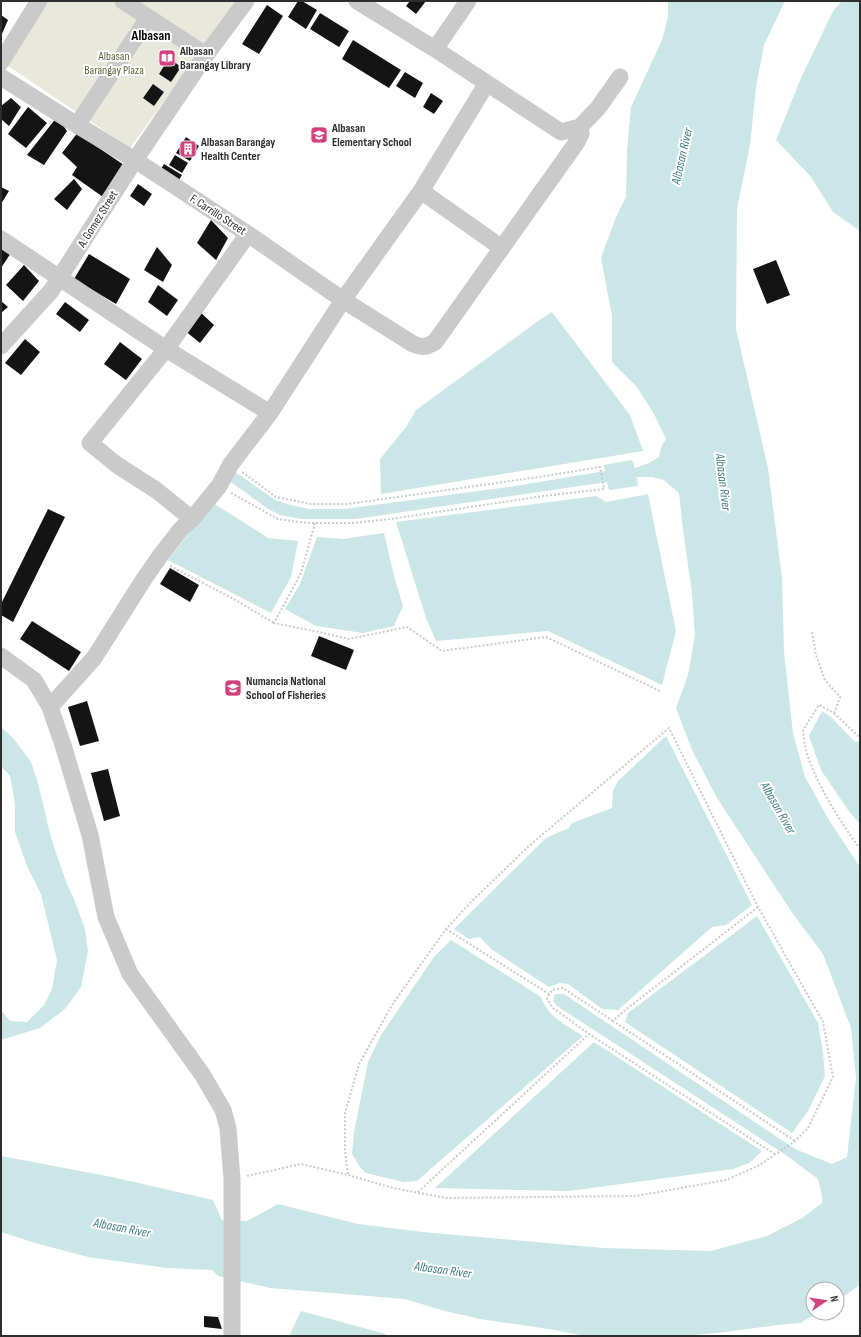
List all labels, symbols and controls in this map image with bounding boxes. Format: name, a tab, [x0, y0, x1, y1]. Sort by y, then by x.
district label: Albasan	[131, 27, 170, 44]
place label: Albasan Barangay Library	[179, 44, 251, 73]
library icon: Albasan Barangay Library	[157, 48, 177, 68]
park label: Albasan Barangay Plaza	[84, 49, 144, 78]
place label: Albasan Elementary School	[331, 121, 412, 150]
school or university icon: Albasan Elementary School	[309, 125, 329, 145]
water label: Albasan River	[668, 125, 697, 187]
place label: Albasan Barangay Health Center	[200, 135, 275, 164]
building icon: Albasan Barangay Health Center	[178, 139, 198, 159]
street label: A. Gomez Street	[74, 187, 122, 251]
street label: F. Carrillo Street	[187, 191, 249, 239]
water label: Albasan River	[711, 451, 735, 513]
place label: Numancia National School of Fisheries	[246, 674, 326, 703]
school or university icon: Numancia National School of Fisheries	[223, 678, 243, 698]
water label: Albasan River	[756, 778, 800, 838]
water label: Albasan River	[91, 1214, 153, 1242]
water label: Albasan River	[412, 1258, 474, 1282]
north arrow	[805, 1281, 845, 1321]
text: N	[827, 1295, 841, 1303]

